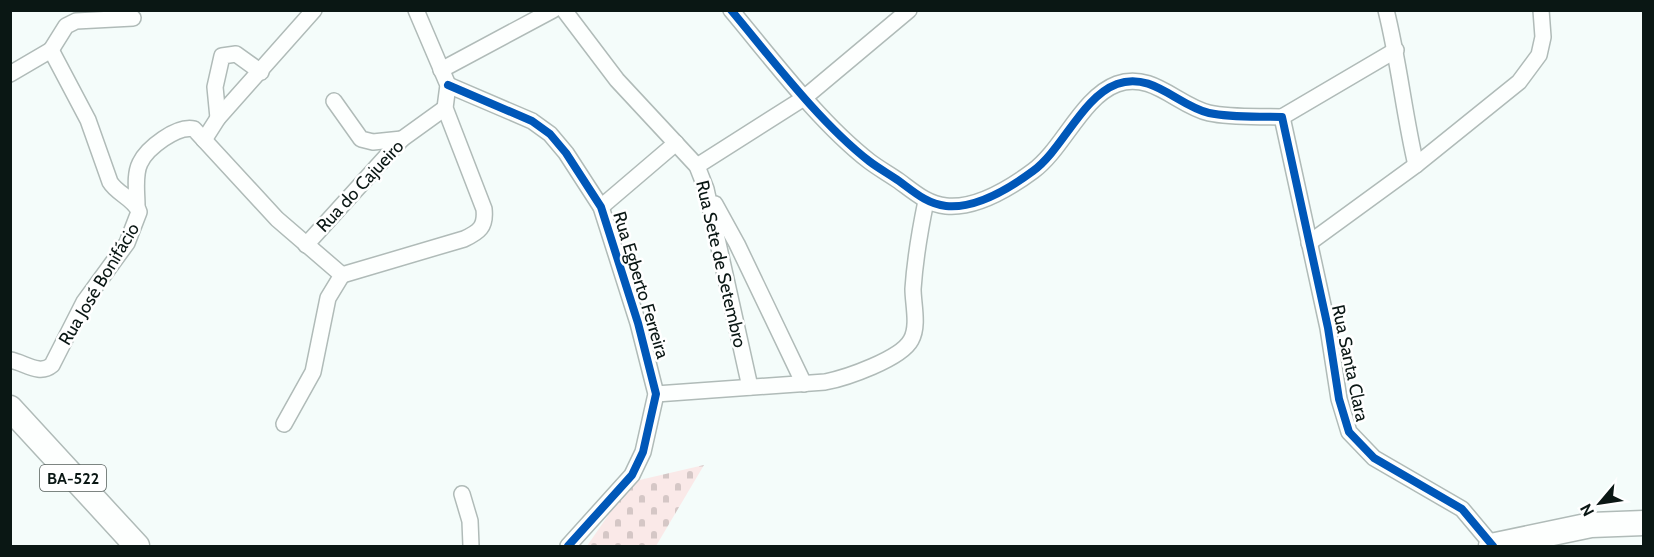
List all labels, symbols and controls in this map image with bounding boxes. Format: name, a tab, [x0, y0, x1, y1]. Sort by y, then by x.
street label: Rua do Cajueiro	[312, 135, 408, 237]
street label: Rua Sete de Setembro	[691, 178, 751, 350]
street label: Rua Egberto Ferreira	[608, 209, 674, 361]
street label: Rua José Bonifácio	[54, 219, 144, 349]
street label: Rua Santa Clara	[1327, 303, 1373, 424]
road number: BA-522	[40, 465, 106, 491]
north arrow	[1570, 473, 1630, 533]
text: N	[1576, 500, 1598, 520]

